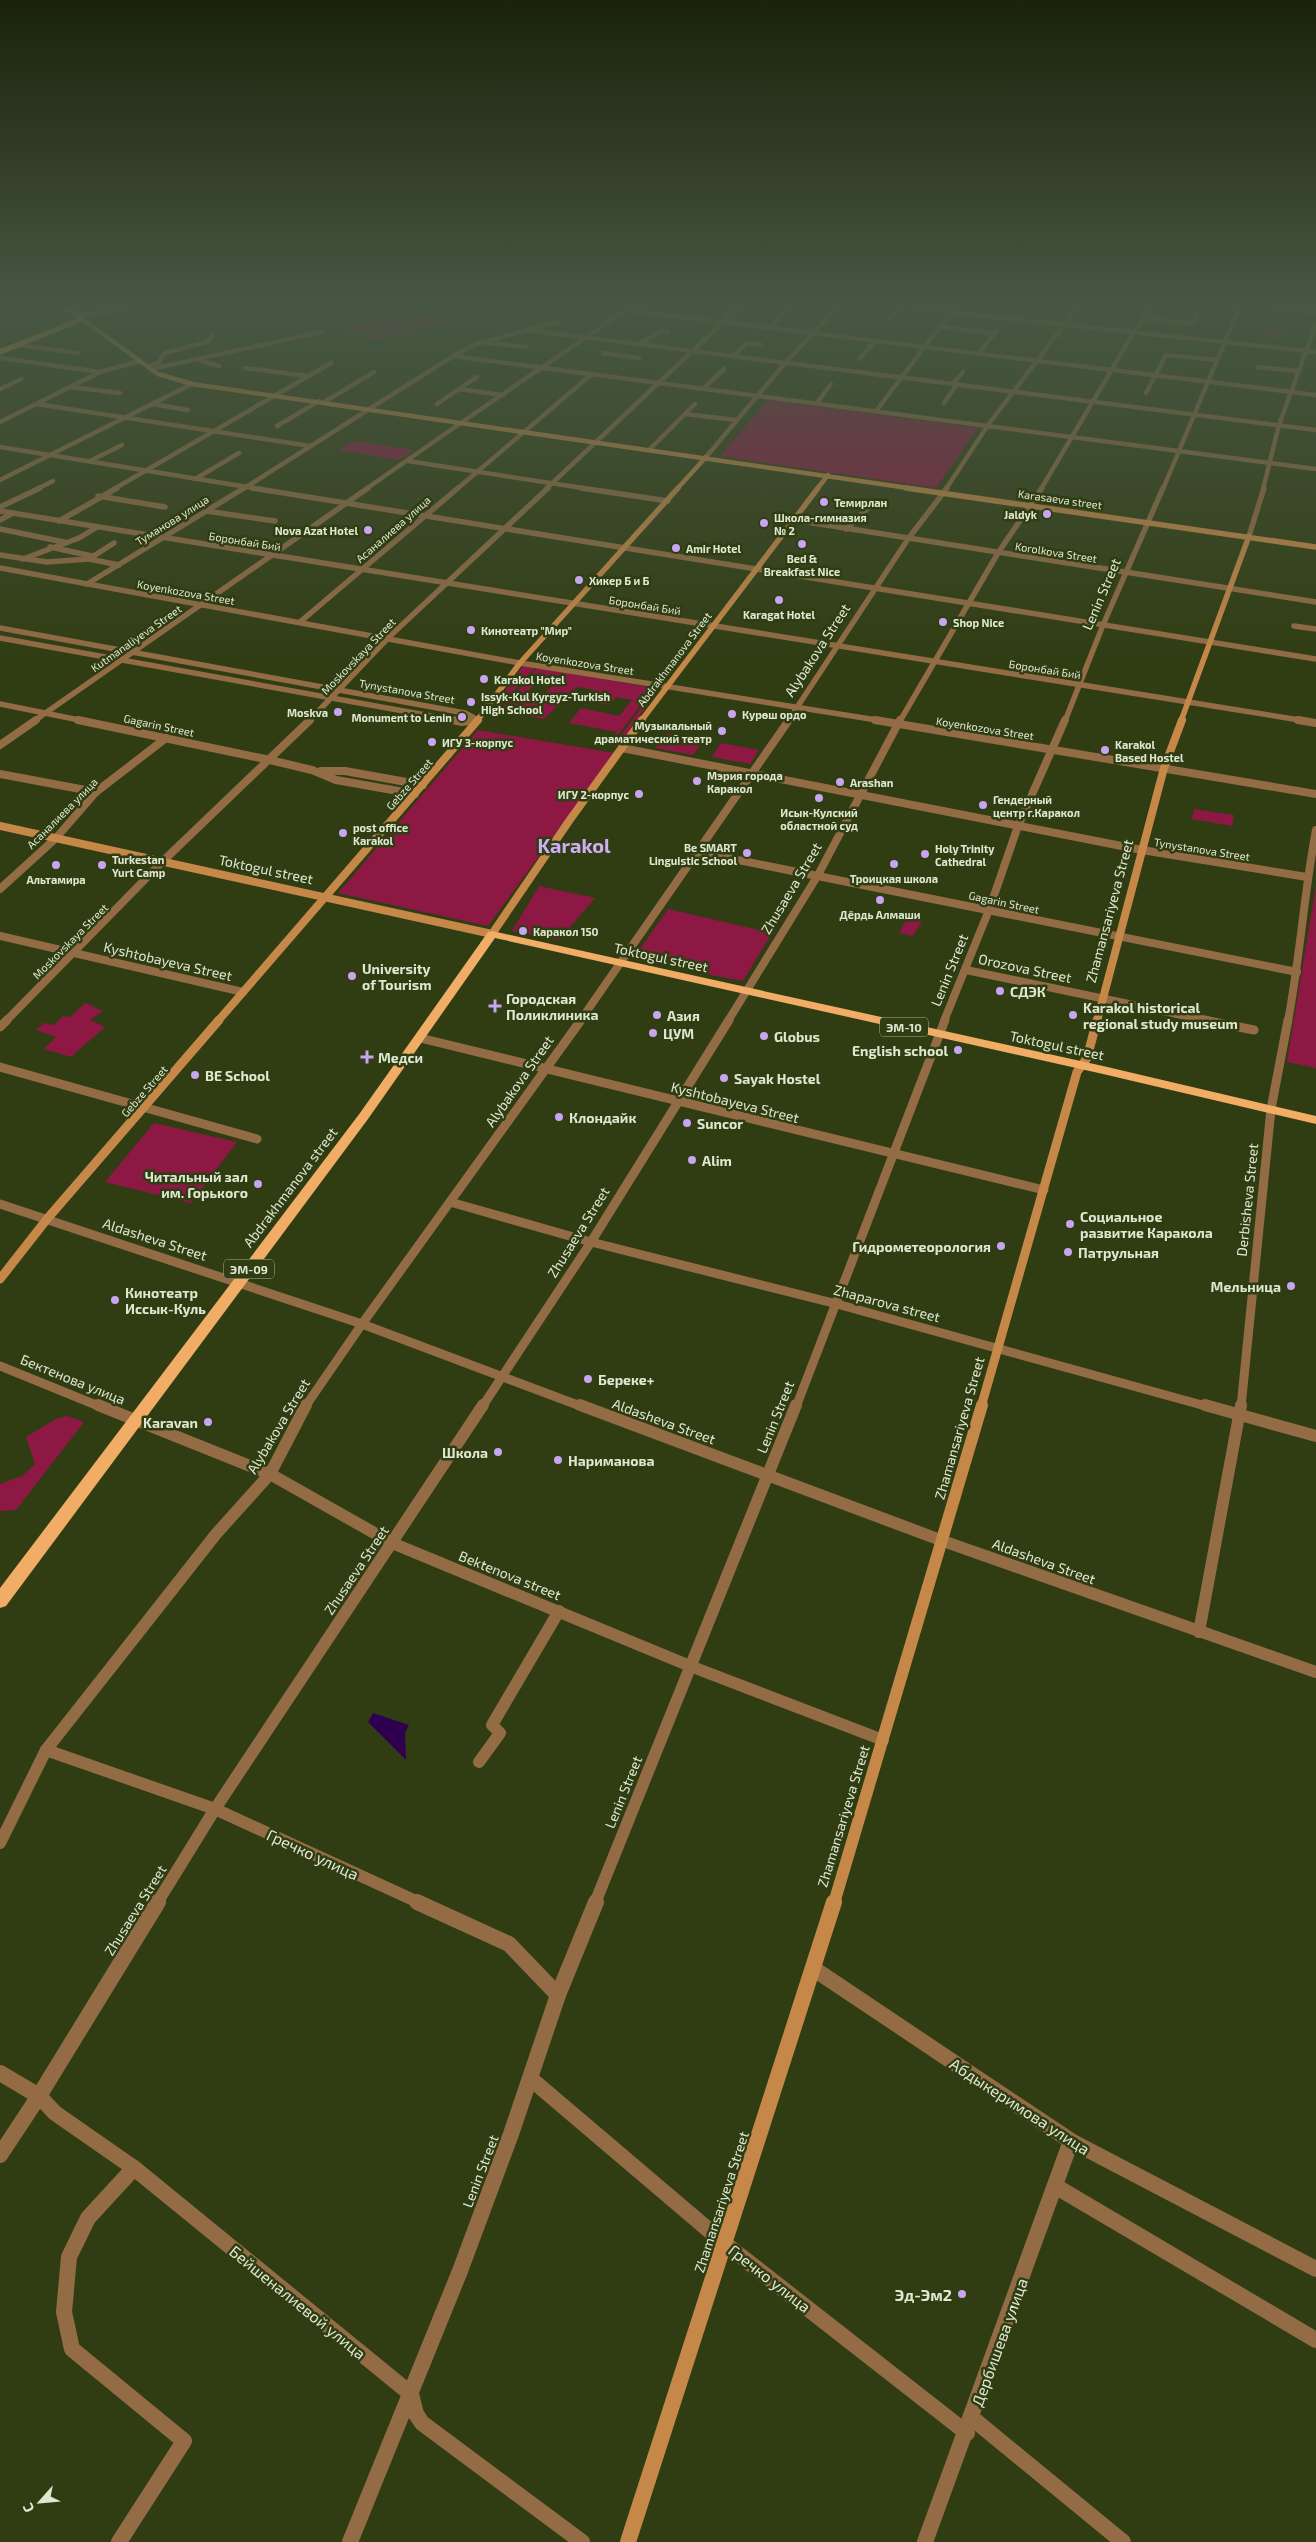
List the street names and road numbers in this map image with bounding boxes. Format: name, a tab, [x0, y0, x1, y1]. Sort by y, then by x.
street label: Karasaeva street	[1017, 487, 1103, 511]
street label: Туманова улица	[133, 492, 212, 549]
street label: Асаналиева улица	[353, 493, 434, 566]
street label: Боронбай Бий	[208, 529, 282, 553]
street label: Korolkova Street	[1014, 539, 1098, 565]
street label: Lenin Street	[1078, 555, 1124, 633]
street label: Koyenkozova Street	[136, 577, 236, 607]
street label: Боронбай Бий	[608, 593, 682, 617]
street label: Alybakova Street	[781, 600, 853, 700]
street label: Kutmanaliyeva Street	[88, 602, 184, 674]
street label: Abdrakhmanova Street	[634, 609, 714, 709]
street label: Moskovskaya Street	[318, 615, 398, 697]
street label: Koyenkozova Street	[535, 649, 635, 677]
street label: Боронбай Бий	[1008, 657, 1082, 681]
street label: Tynystanova Street	[358, 676, 456, 706]
street label: Gagarin Street	[123, 711, 195, 739]
street label: Koyenkozova Street	[935, 714, 1035, 742]
street label: Gebze Street	[383, 756, 435, 812]
street label: Асаналиева улица	[24, 775, 101, 852]
street label: Tynystanova Street	[1153, 835, 1251, 863]
street label: Zhamansariyeva Street	[1082, 838, 1136, 984]
street label: Zhusaeva Street	[757, 839, 825, 937]
street label: Toktogul street	[217, 851, 315, 887]
street label: Gagarin Street	[968, 888, 1040, 916]
street label: Moskovskaya Street	[30, 901, 110, 981]
street label: Lenin Street	[927, 931, 971, 1009]
street label: Kyshtobayeva Street	[102, 938, 234, 984]
street label: Toktogul street	[612, 939, 710, 975]
street label: Orozova Street	[977, 950, 1073, 986]
road number: ЭМ-10	[880, 1018, 928, 1036]
street label: Toktogul street	[1008, 1027, 1106, 1063]
street label: Alybakova Street	[481, 1032, 557, 1130]
street label: Gebze Street	[118, 1063, 170, 1119]
street label: Kyshtobayeva Street	[669, 1078, 801, 1126]
street label: Abdrakhmanova street	[239, 1124, 341, 1250]
street label: Derbisheva Street	[1233, 1143, 1261, 1257]
street label: Zhusaeva Street	[543, 1184, 613, 1280]
street label: Aldasheva Street	[101, 1214, 209, 1264]
road number: ЭМ-09	[224, 1260, 274, 1278]
street label: Zhaparova street	[832, 1281, 942, 1325]
street label: Бектенова улица	[18, 1350, 128, 1408]
street label: Zhamansariyeva Street	[930, 1355, 988, 1501]
street label: Alybakova Street	[243, 1376, 313, 1476]
street label: Lenin Street	[753, 1378, 797, 1456]
street label: Aldasheva Street	[610, 1394, 718, 1448]
street label: Zhusaeva Street	[320, 1522, 392, 1618]
street label: Aldasheva Street	[990, 1534, 1098, 1588]
street label: Bektenova street	[456, 1547, 564, 1603]
street label: Zhamansariyeva Street	[813, 1743, 873, 1889]
street label: Lenin Street	[601, 1753, 645, 1831]
street label: Гречко улица	[264, 1824, 362, 1884]
street label: Zhusaeva Street	[100, 1862, 170, 1958]
street label: Абдыкеримова улица	[946, 2054, 1094, 2159]
street label: Zhamansariyeva Street	[690, 2129, 752, 2275]
street label: Lenin Street	[458, 2132, 502, 2210]
street label: Гречко улица	[725, 2240, 815, 2317]
street label: Бейшеналиевой улица	[225, 2241, 370, 2364]
street label: Дербишева улица	[967, 2275, 1032, 2409]

